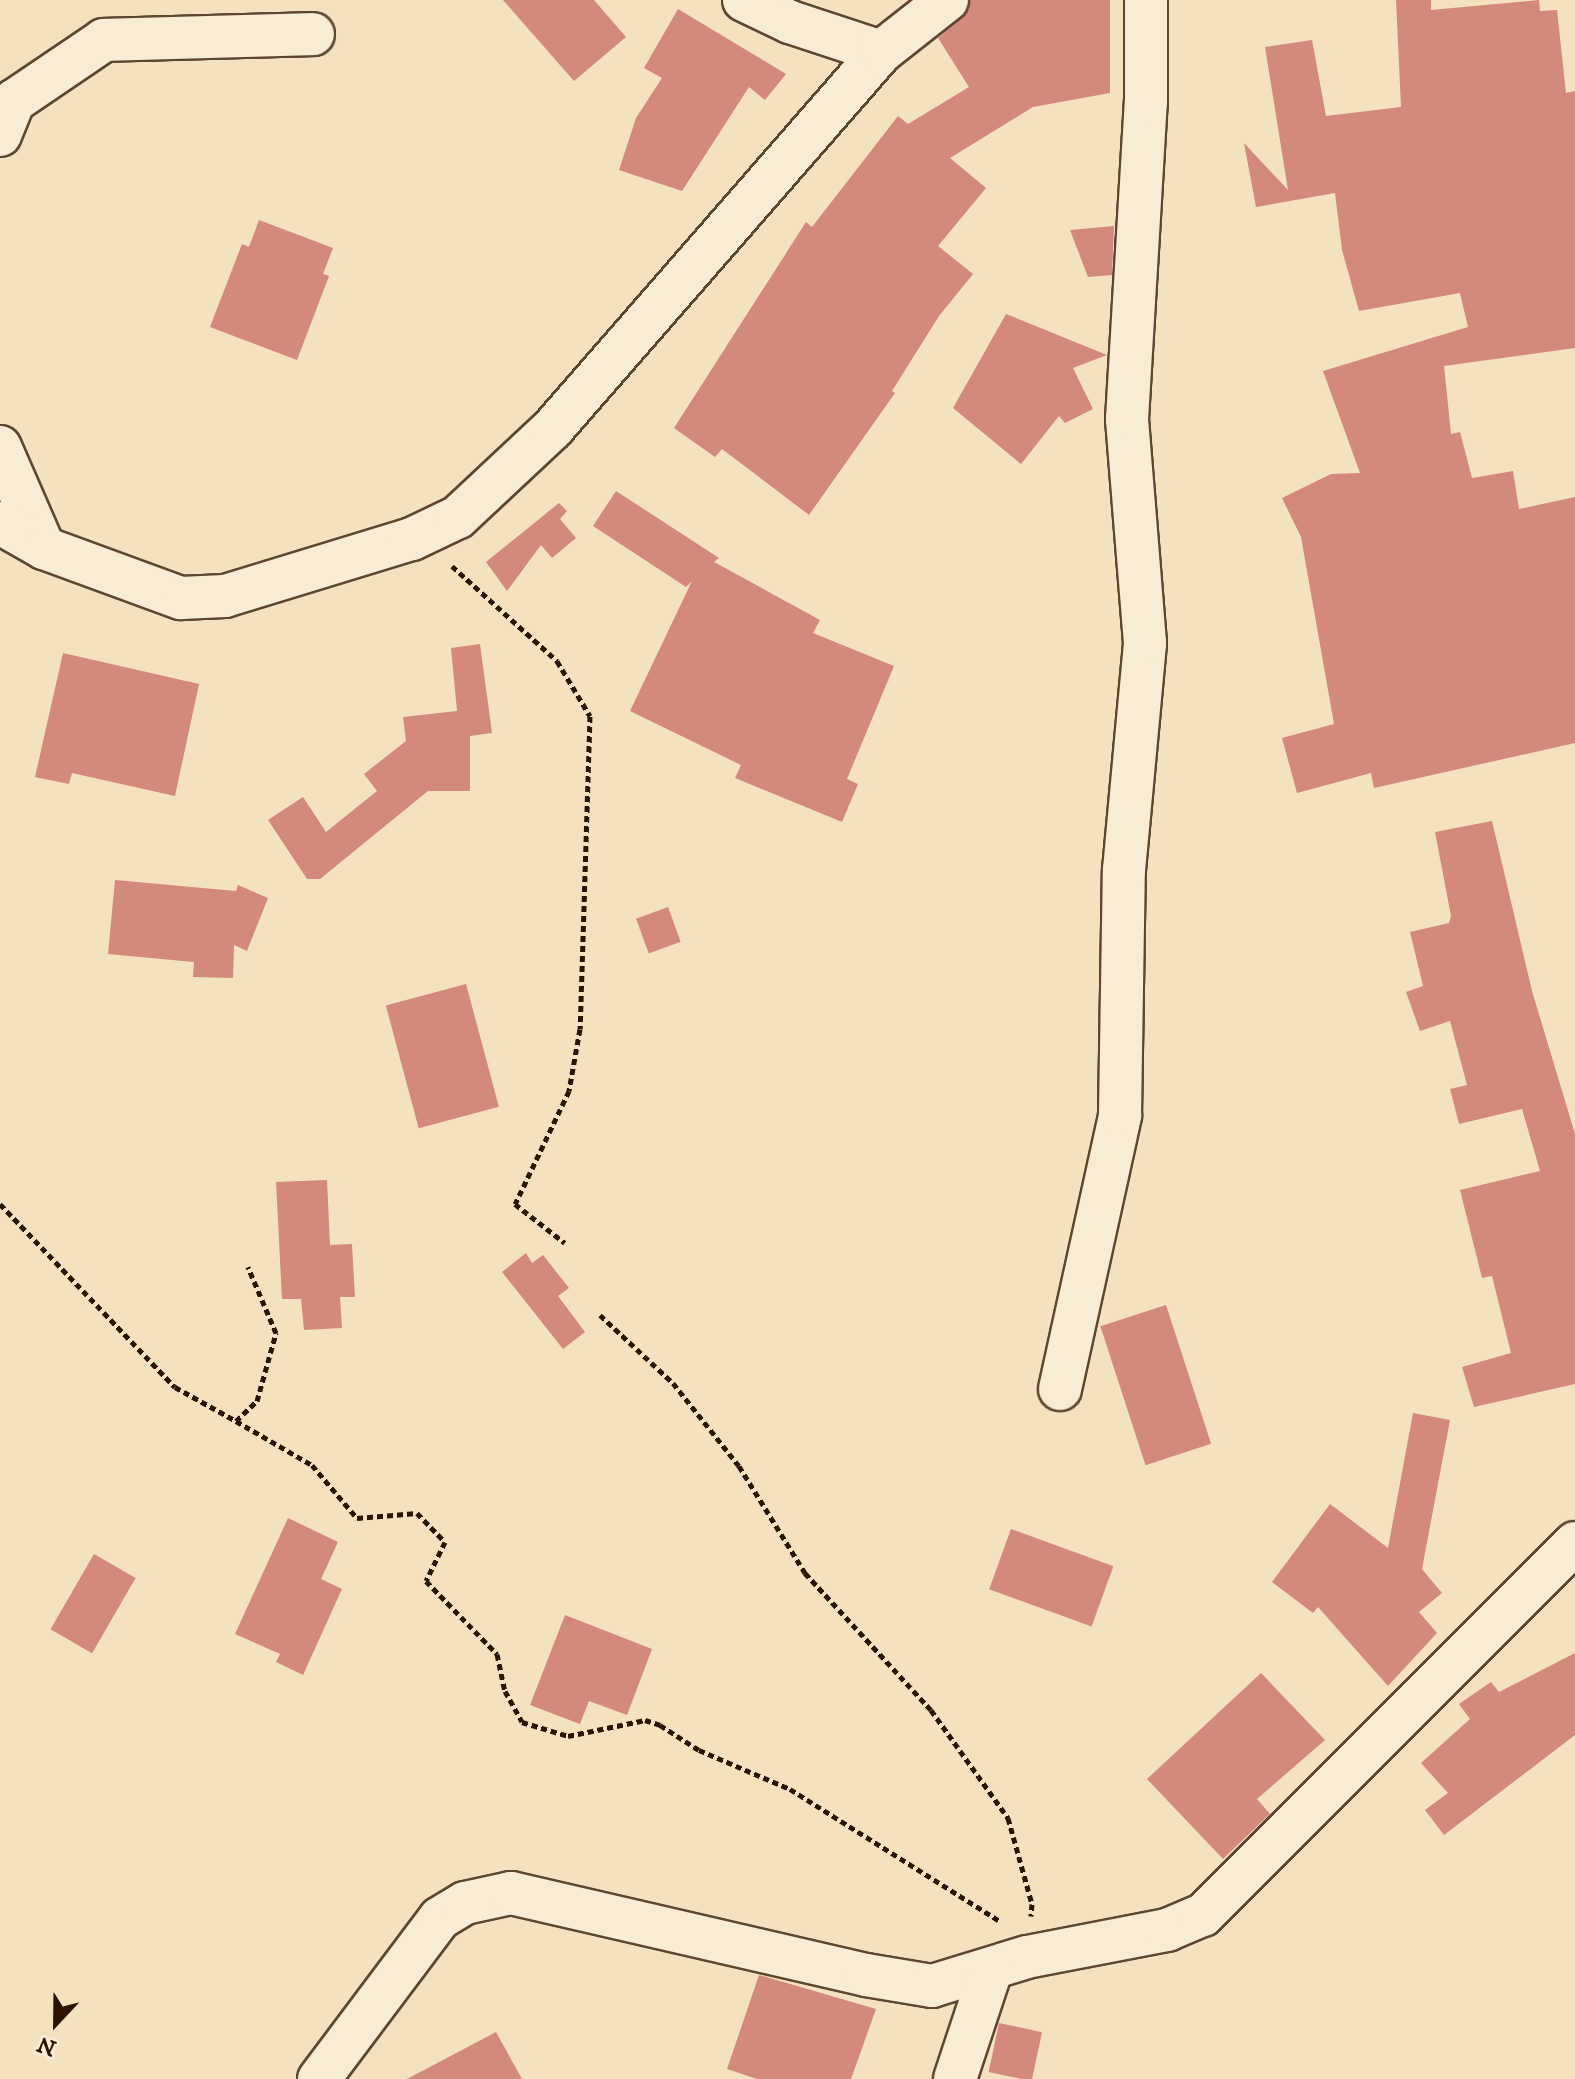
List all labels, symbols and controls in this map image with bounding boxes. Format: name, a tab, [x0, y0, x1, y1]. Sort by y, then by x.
north arrow	[16, 1983, 96, 2063]
text: N	[33, 2030, 60, 2062]

